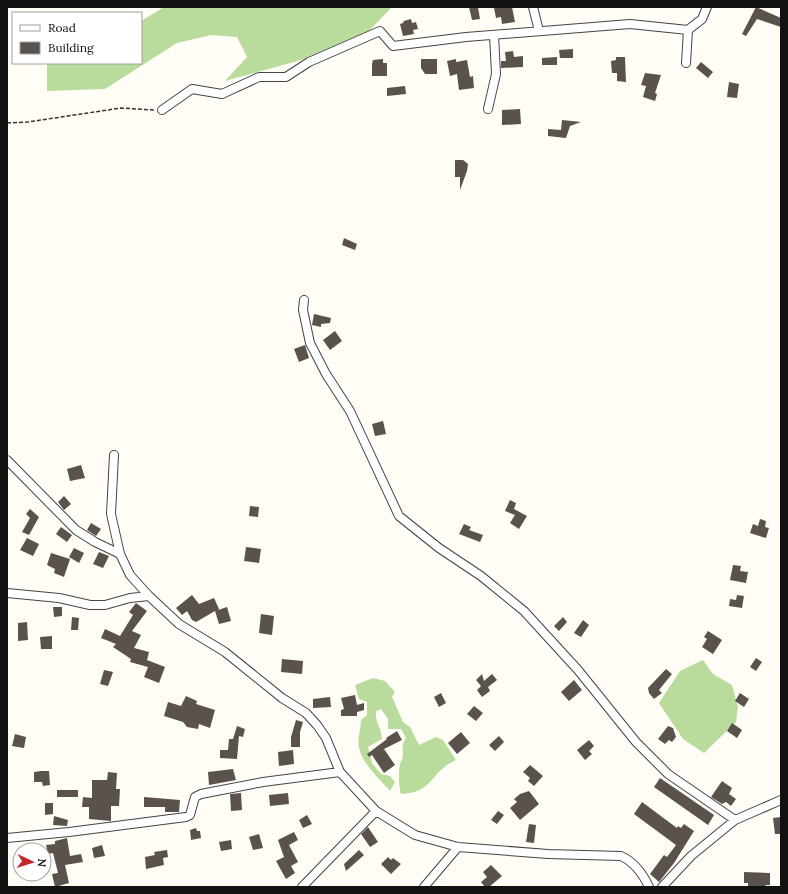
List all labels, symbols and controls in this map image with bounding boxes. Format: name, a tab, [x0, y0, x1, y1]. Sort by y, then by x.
legend	[12, 12, 142, 64]
text: Road	[48, 20, 76, 35]
text: Building	[48, 40, 94, 55]
north arrow	[12, 842, 52, 882]
text: N	[35, 858, 49, 868]

